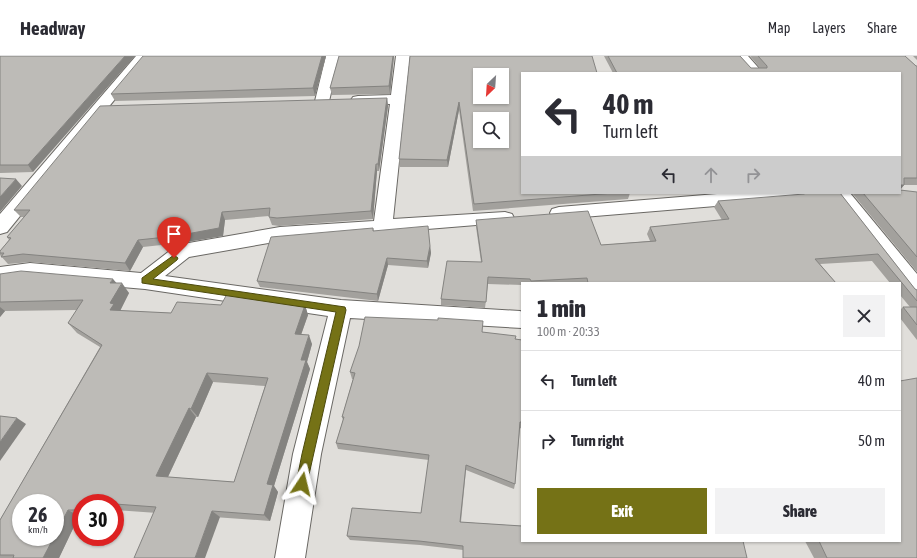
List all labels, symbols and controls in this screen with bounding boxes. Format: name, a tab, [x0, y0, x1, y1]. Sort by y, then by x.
text: Headway	[20, 17, 85, 39]
text: Map	[768, 20, 790, 36]
text: Layers	[812, 20, 845, 36]
text: Share	[867, 20, 897, 36]
north arrow	[473, 68, 509, 104]
map controls	[473, 68, 509, 148]
icon: left	[537, 88, 589, 140]
text: 40 m	[603, 88, 653, 120]
button: search	[473, 112, 509, 148]
text: Turn left	[603, 121, 658, 142]
icon: left	[658, 164, 680, 186]
icon: ahead	[700, 164, 722, 186]
icon: right	[742, 164, 764, 186]
pin	[157, 217, 191, 258]
icon: arrive	[163, 223, 185, 245]
text: 1 min	[537, 295, 586, 322]
button: close	[843, 295, 885, 337]
text: 100 m · 20:33	[537, 324, 600, 339]
icon: left	[537, 370, 559, 392]
text: Turn left	[571, 372, 617, 389]
text: 40 m	[858, 372, 885, 389]
icon: right	[537, 430, 559, 452]
text: Turn right	[571, 432, 624, 449]
text: 50 m	[858, 432, 885, 449]
position arrow	[281, 463, 323, 505]
button: Exit	[537, 488, 707, 534]
button: Share	[715, 488, 885, 534]
speed limit sign: 30	[72, 494, 124, 546]
text: 26	[29, 503, 47, 526]
text: km/h	[28, 524, 48, 535]

